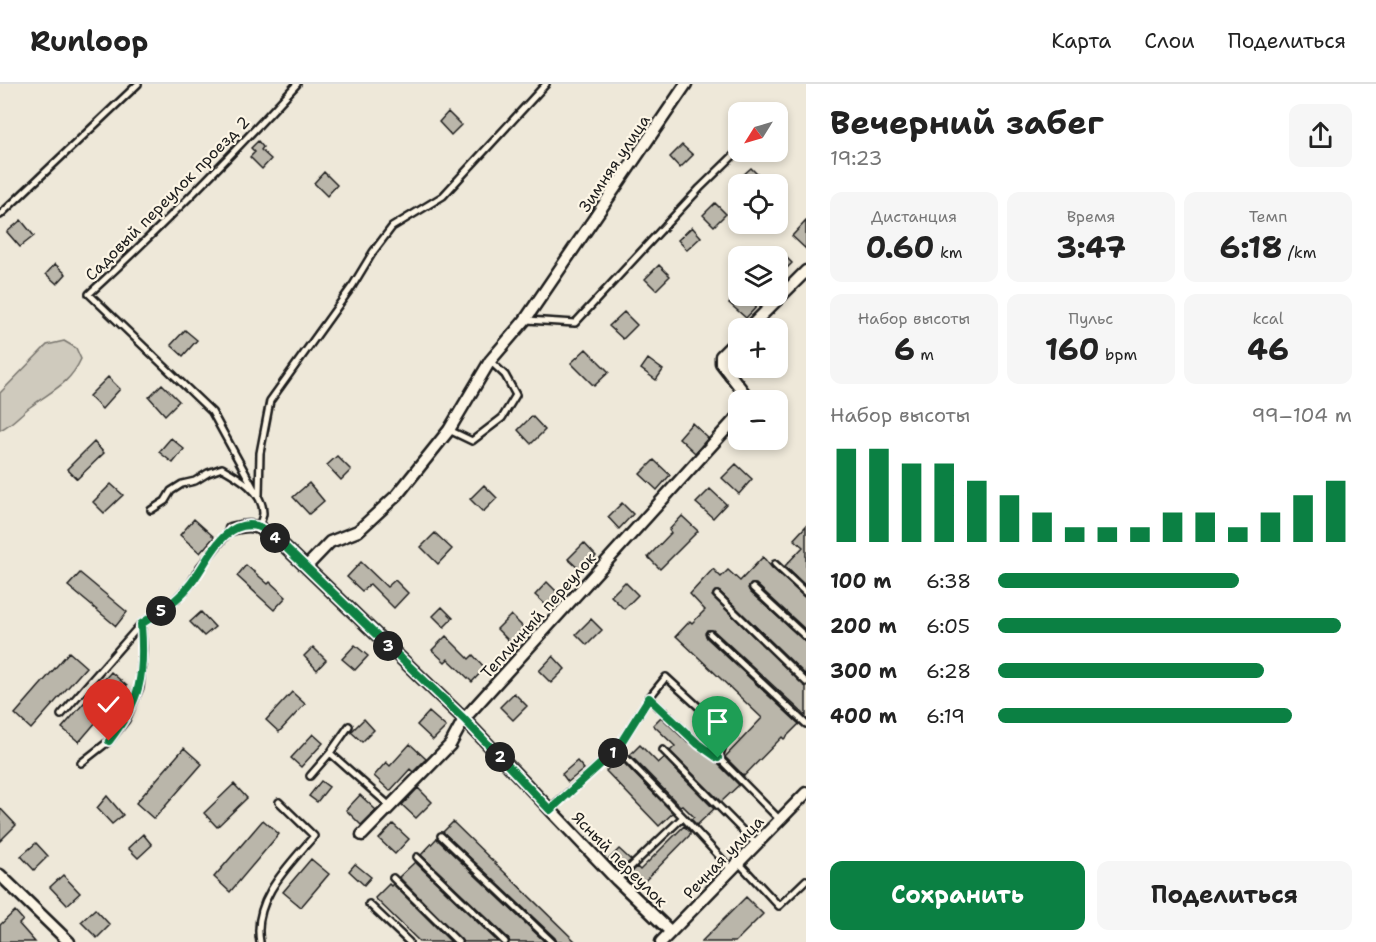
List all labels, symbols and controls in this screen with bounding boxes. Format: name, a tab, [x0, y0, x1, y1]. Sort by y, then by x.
text: Runloop	[30, 22, 148, 60]
text: Карта	[1051, 27, 1111, 55]
text: Слои	[1144, 27, 1195, 55]
text: Поделиться	[1228, 27, 1346, 55]
text: Вечерний забег	[830, 100, 1104, 145]
north arrow	[728, 102, 788, 162]
map controls	[728, 102, 788, 450]
button: share	[1289, 104, 1352, 167]
street label: Зимняя улица	[574, 110, 655, 216]
street label: Садовый переулок проезд 2	[81, 112, 254, 285]
text: 19:23	[830, 145, 883, 171]
button: locate	[728, 174, 788, 234]
text: Дистанция	[871, 206, 957, 227]
text: Время	[1067, 206, 1115, 227]
text: Темп	[1249, 206, 1287, 227]
text: 0.60	[865, 227, 934, 268]
text: 3:47	[1056, 227, 1126, 268]
text: 6:18	[1220, 227, 1282, 268]
text: km	[934, 242, 963, 263]
text: /km	[1282, 242, 1316, 263]
button: layers	[728, 246, 788, 306]
text: Набор высоты	[858, 308, 970, 329]
text: Пульс	[1069, 308, 1113, 329]
text: kcal	[1252, 308, 1284, 329]
button: +	[728, 318, 788, 378]
text: 6	[894, 329, 915, 370]
text: 160	[1045, 329, 1100, 370]
text: 46	[1247, 329, 1289, 370]
text: m	[915, 344, 934, 365]
text: bpm	[1100, 344, 1137, 365]
button: −	[728, 390, 788, 450]
text: Набор высоты	[830, 402, 970, 428]
text: 99–104 m	[1252, 402, 1352, 428]
pin: 4	[260, 523, 290, 553]
text: 4	[269, 527, 281, 548]
street label: Тепличный переулок	[476, 548, 601, 683]
text: 100 m	[830, 568, 892, 594]
text: 6:38	[926, 568, 971, 594]
pin: 5	[146, 596, 176, 626]
text: 5	[156, 600, 166, 621]
text: 200 m	[830, 613, 897, 639]
text: 6:05	[926, 613, 970, 639]
pin: 3	[373, 631, 403, 661]
text: 3	[382, 635, 394, 656]
text: 300 m	[830, 658, 897, 684]
text: 6:28	[926, 658, 971, 684]
pin	[83, 679, 134, 741]
icon: check	[92, 688, 125, 721]
pin	[692, 696, 743, 758]
text: 400 m	[830, 703, 897, 729]
text: 6:19	[926, 703, 965, 729]
icon: arrive	[701, 705, 734, 738]
pin: 1	[598, 738, 628, 768]
pin: 2	[485, 742, 515, 772]
text: 1	[609, 742, 617, 763]
text: 2	[494, 746, 506, 767]
street label: Ясный переулок	[568, 807, 672, 912]
street label: Речная улица	[678, 811, 768, 903]
button: Сохранить	[830, 861, 1085, 930]
button: Поделиться	[1097, 861, 1352, 930]

